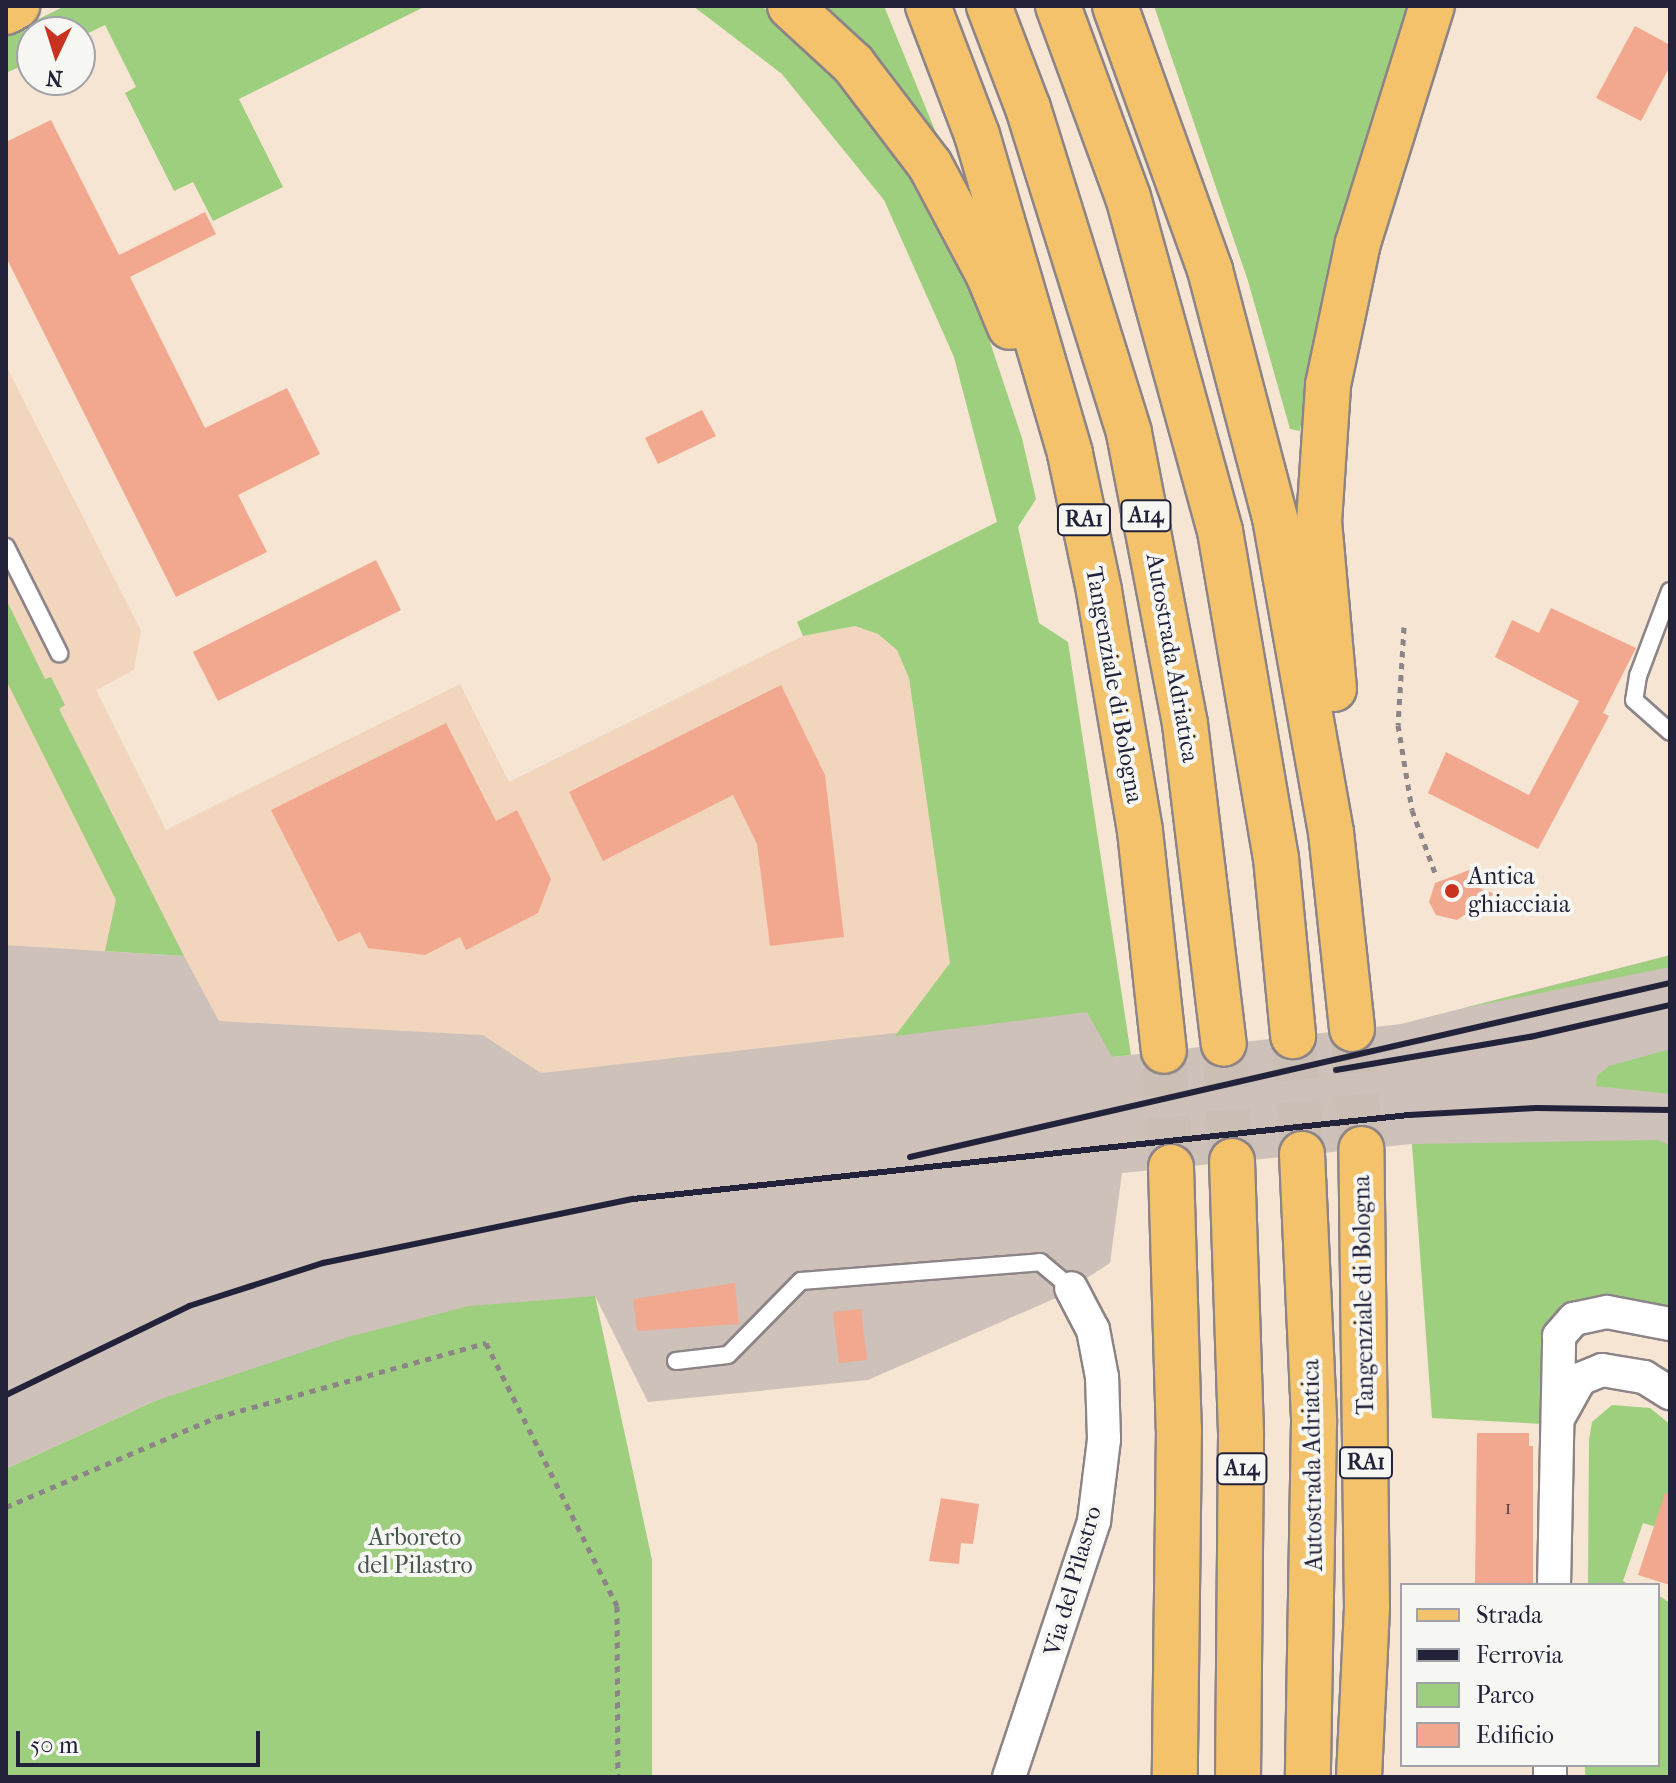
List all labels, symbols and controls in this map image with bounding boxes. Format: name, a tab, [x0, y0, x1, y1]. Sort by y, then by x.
north arrow	[16, 16, 96, 96]
text: N	[45, 64, 64, 91]
road number: A14	[1120, 498, 1172, 534]
road number: RA1	[1056, 502, 1112, 538]
street label: Autostrada Adriatica	[1139, 551, 1205, 765]
street label: Tangenziale di Bologna	[1079, 565, 1149, 805]
place label: Antica ghiacciaia	[1468, 863, 1570, 919]
marker: Antica ghiacciaia	[1443, 882, 1461, 900]
street label: Tangenziale di Bologna	[1348, 1175, 1380, 1415]
street label: Autostrada Adriatica	[1297, 1359, 1329, 1571]
road number: RA1	[1338, 1445, 1394, 1481]
road number: A14	[1216, 1451, 1268, 1487]
house number: 1	[1504, 1495, 1512, 1519]
street label: Via del Pilastro	[1038, 1503, 1108, 1659]
park label: Arboreto del Pilastro	[357, 1524, 473, 1580]
legend	[1400, 1583, 1660, 1767]
text: Strada	[1476, 1601, 1542, 1629]
text: Ferrovia	[1476, 1641, 1563, 1669]
text: Parco	[1476, 1681, 1534, 1709]
scale bar	[20, 1715, 264, 1765]
text: Edificio	[1476, 1721, 1554, 1749]
text: 50 m	[30, 1731, 79, 1759]

